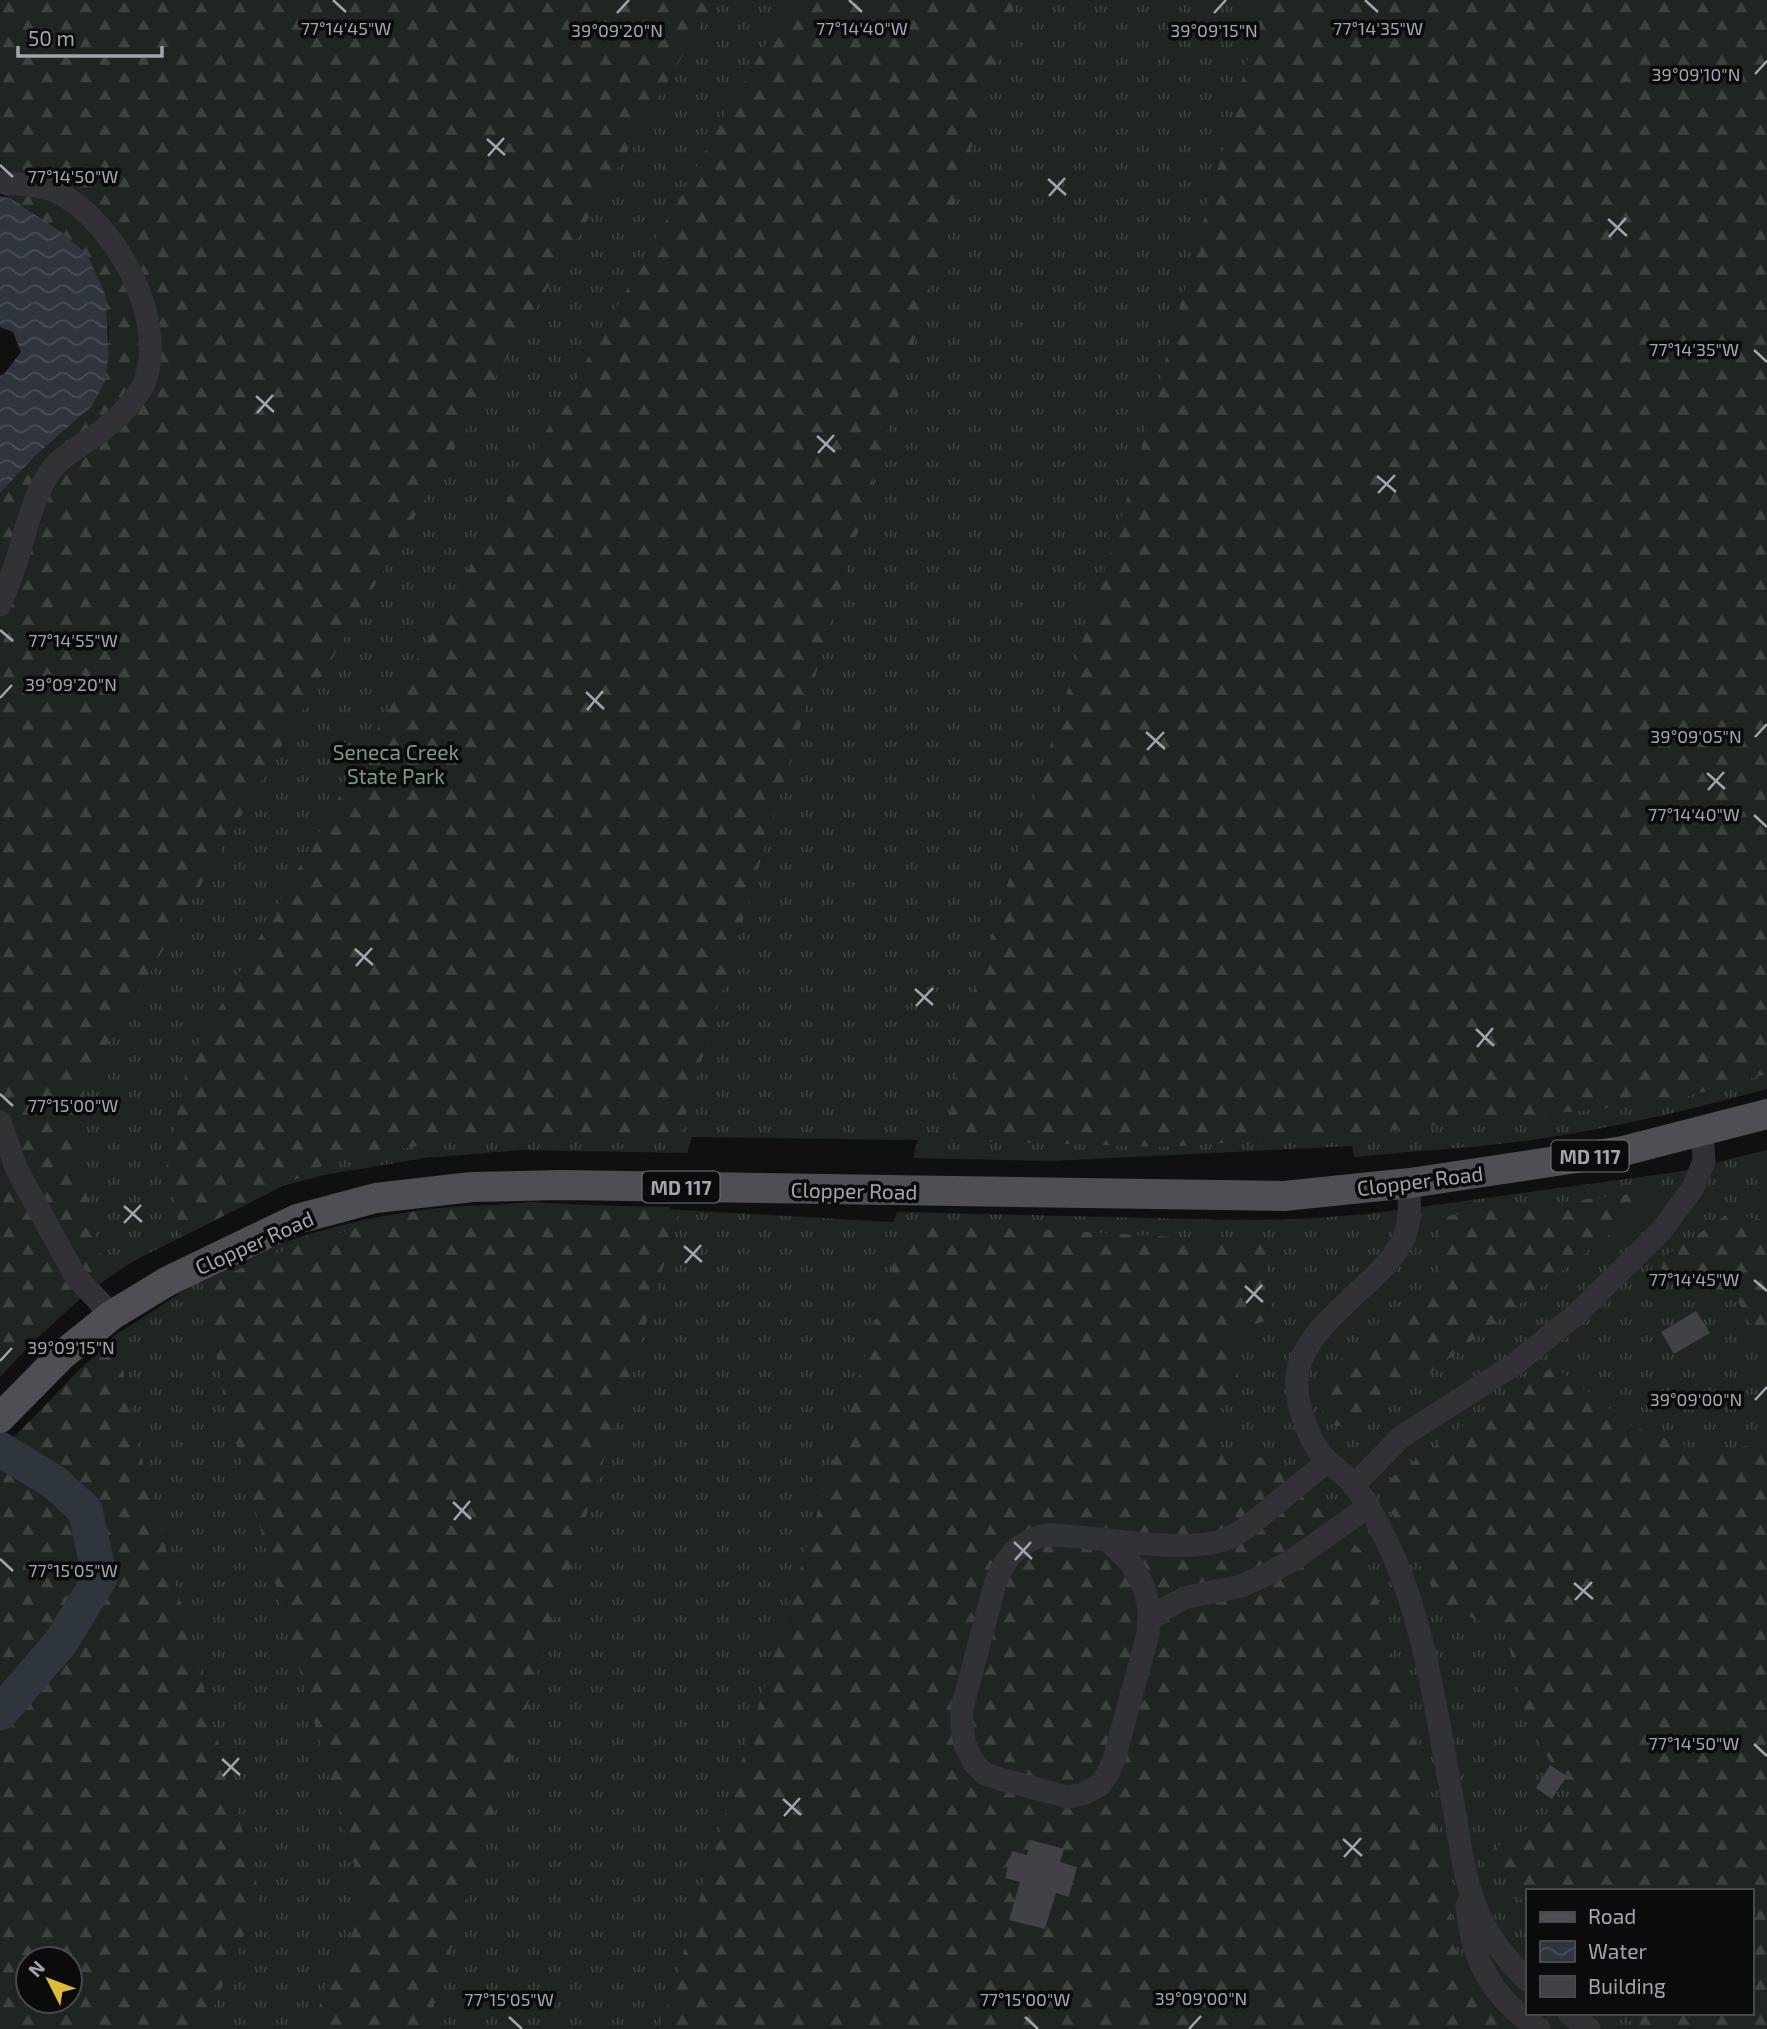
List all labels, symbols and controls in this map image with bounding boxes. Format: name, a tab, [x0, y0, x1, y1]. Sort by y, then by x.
scale bar	[18, 14, 161, 58]
text: 77°14'45"W	[301, 17, 391, 39]
text: 77°14'40"W	[816, 17, 908, 39]
text: 77°14'35"W	[1333, 17, 1423, 39]
text: 39°09'20"N	[571, 19, 663, 41]
text: 39°09'15"N	[1170, 19, 1258, 41]
text: 50 m	[28, 25, 75, 50]
text: 39°09'10"N	[1652, 63, 1740, 85]
text: 77°14'50"W	[28, 165, 118, 187]
text: 77°14'35"W	[1649, 338, 1739, 360]
text: 77°14'55"W	[28, 629, 118, 651]
text: 39°09'20"N	[25, 673, 117, 695]
text: 39°09'05"N	[1650, 725, 1742, 747]
park label: Seneca Creek State Park	[333, 739, 459, 788]
text: 77°14'40"W	[1648, 803, 1740, 825]
text: 77°15'00"W	[28, 1094, 118, 1116]
road number: MD 117	[1552, 1140, 1628, 1172]
street label: Clopper Road	[1356, 1160, 1484, 1200]
road number: MD 117	[642, 1172, 720, 1203]
street label: Clopper Road	[790, 1176, 918, 1204]
street label: Clopper Road	[191, 1205, 317, 1279]
text: 77°14'45"W	[1649, 1268, 1739, 1290]
text: 39°09'15"N	[27, 1336, 115, 1358]
text: 39°09'00"N	[1650, 1388, 1742, 1410]
text: 77°15'05"W	[28, 1559, 118, 1581]
text: 77°14'50"W	[1649, 1732, 1739, 1754]
legend	[1526, 1889, 1753, 2015]
text: Road	[1588, 1903, 1636, 1928]
text: Water	[1588, 1938, 1647, 1963]
north arrow	[14, 1945, 84, 2015]
text: N	[23, 1955, 49, 1981]
text: Building	[1588, 1973, 1666, 1998]
text: 39°09'00"N	[1155, 1987, 1247, 2009]
text: 77°15'05"W	[464, 1988, 554, 2010]
text: 77°15'00"W	[980, 1988, 1070, 2010]

